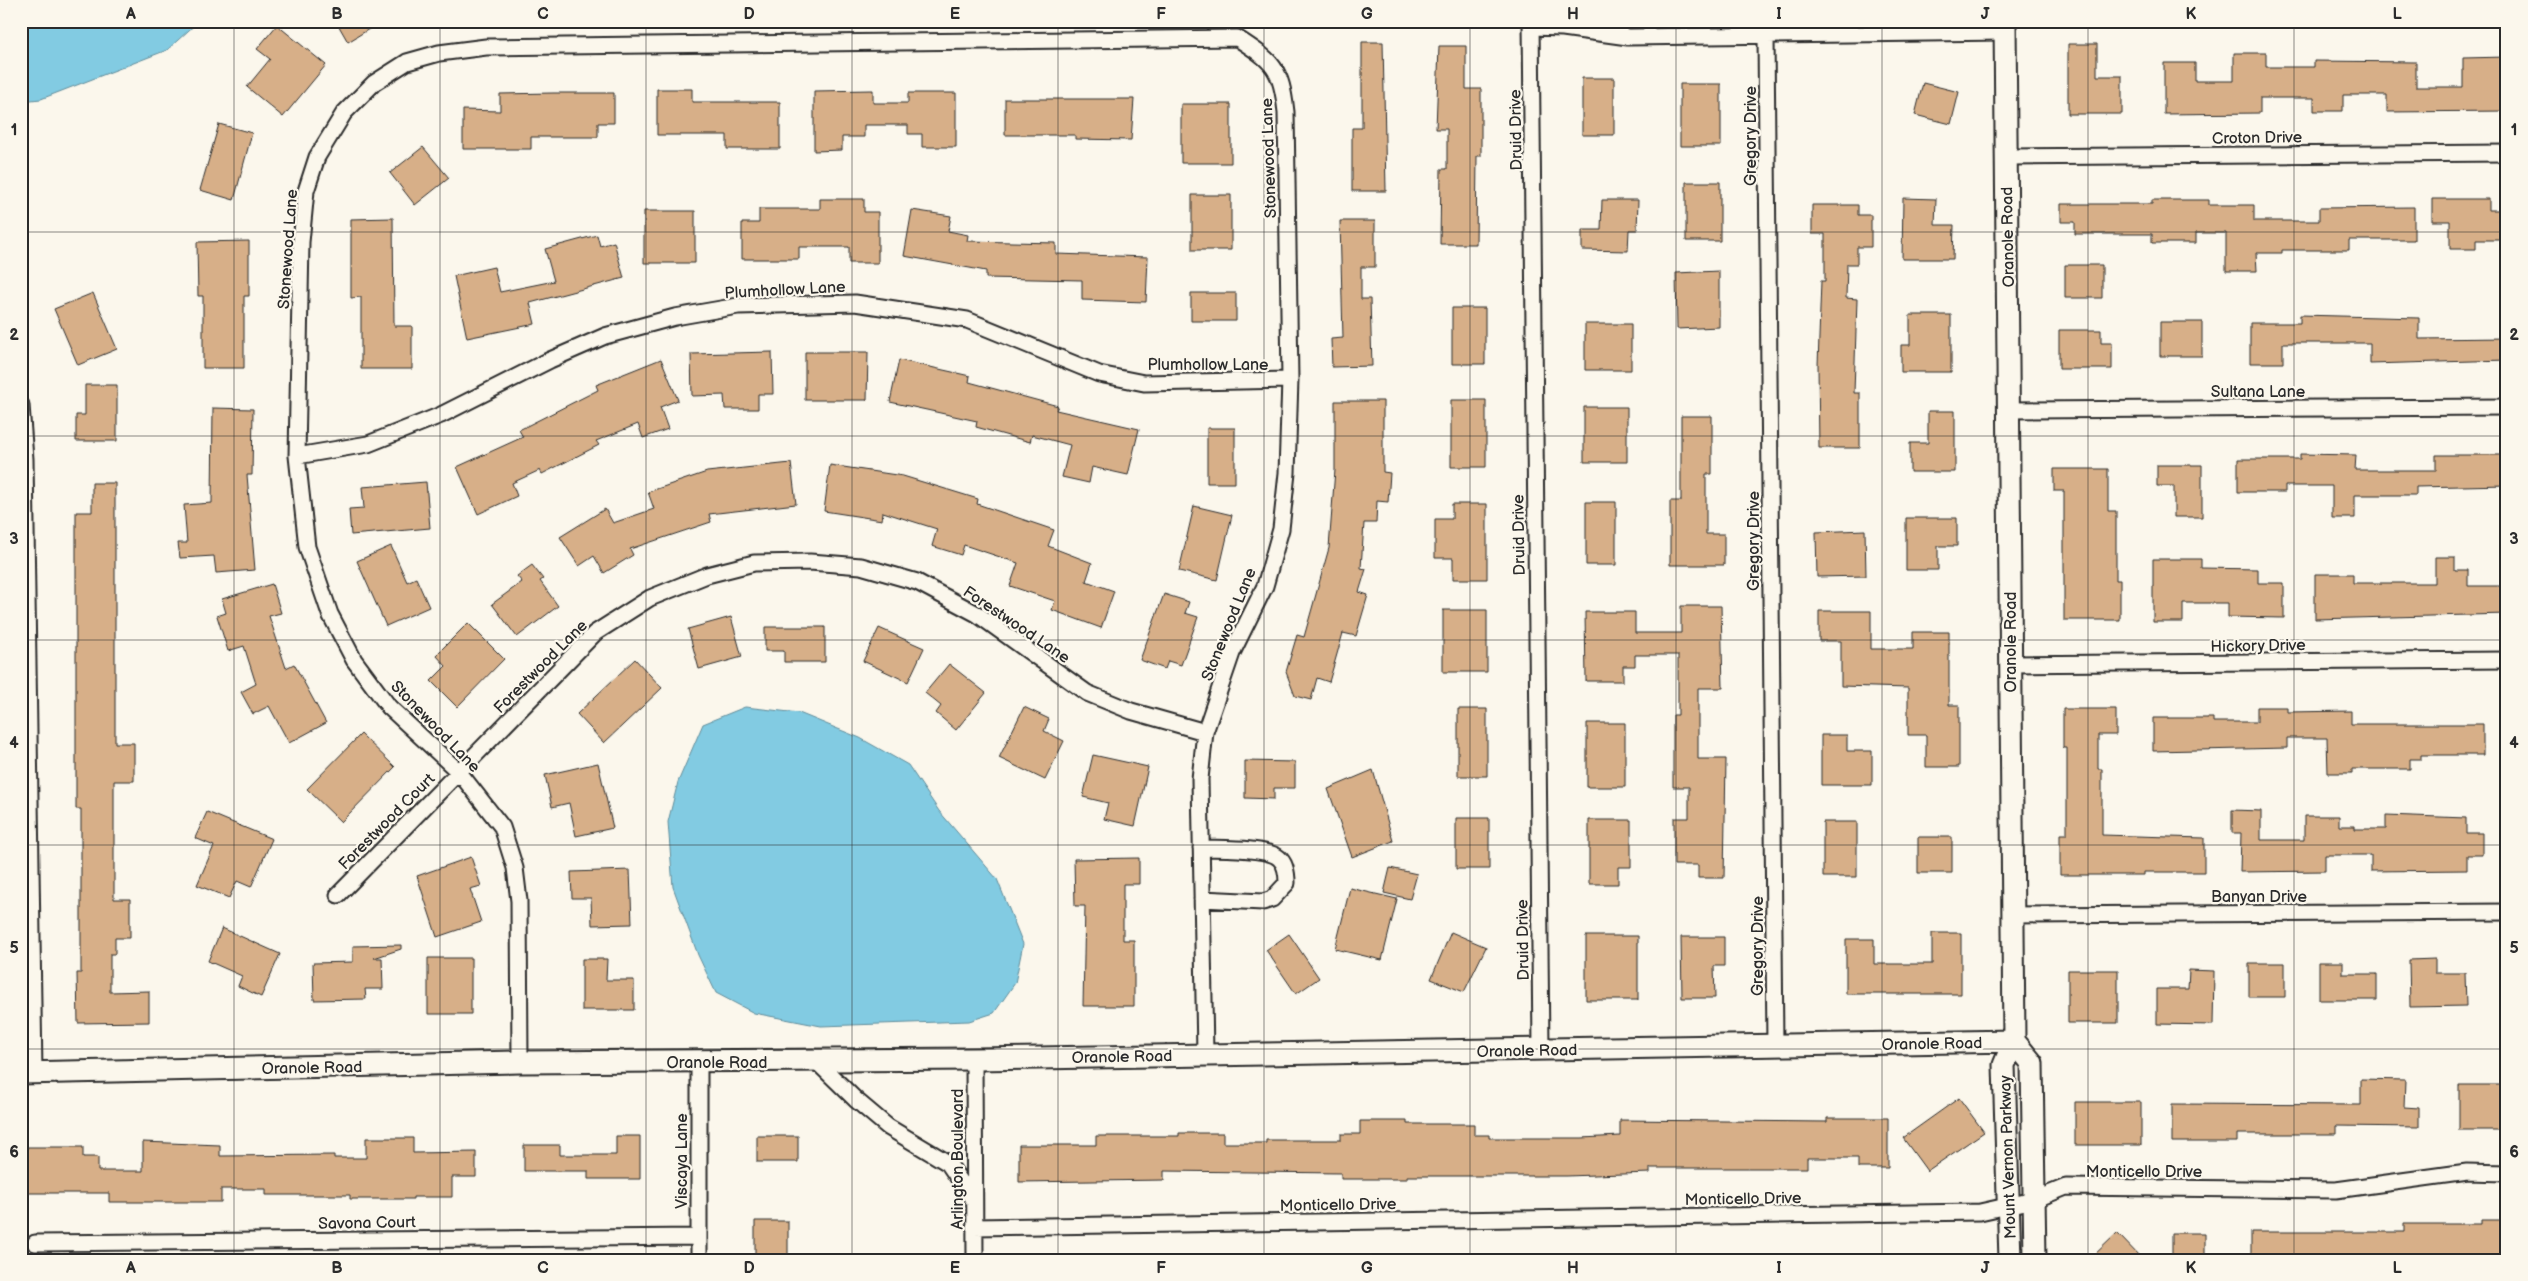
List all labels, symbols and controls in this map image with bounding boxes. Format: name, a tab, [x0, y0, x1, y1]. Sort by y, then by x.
text: A	[125, 5, 136, 24]
text: B	[331, 5, 343, 24]
text: C	[537, 5, 549, 24]
text: D	[743, 5, 755, 24]
text: E	[950, 5, 960, 24]
text: F	[1156, 5, 1166, 24]
text: G	[1361, 5, 1373, 24]
text: H	[1567, 5, 1579, 24]
text: I	[1776, 5, 1782, 24]
text: J	[1981, 5, 1990, 24]
text: K	[2186, 5, 2197, 24]
text: L	[2392, 5, 2402, 24]
street label: Gregory Drive	[1742, 85, 1761, 186]
street label: Druid Drive	[1506, 89, 1527, 171]
street label: Stonewood Lane	[1258, 97, 1281, 218]
text: 1	[11, 121, 17, 140]
text: 1	[2511, 121, 2517, 140]
street label: Croton Drive	[2212, 128, 2303, 149]
street label: Oranole Road	[1998, 186, 2019, 288]
street label: Stonewood Lane	[275, 188, 302, 310]
street label: Plumhollow Lane	[724, 278, 847, 303]
text: 2	[9, 326, 19, 345]
text: 2	[2509, 326, 2519, 345]
street label: Plumhollow Lane	[1147, 356, 1269, 375]
street label: Sultana Lane	[2211, 383, 2306, 402]
street label: Gregory Drive	[1745, 490, 1764, 591]
street label: Druid Drive	[1509, 494, 1530, 576]
text: 3	[9, 530, 19, 549]
text: 3	[2509, 530, 2519, 549]
street label: Stonewood Lane	[1198, 565, 1261, 684]
street label: Forestwood Lane	[959, 583, 1074, 668]
street label: Oranole Road	[2002, 592, 2021, 692]
street label: Forestwood Lane	[490, 616, 592, 718]
street label: Hickory Drive	[2210, 636, 2306, 657]
street label: Stonewood Lane	[386, 677, 484, 777]
text: 4	[9, 734, 19, 753]
text: 4	[2509, 734, 2519, 753]
street label: Forestwood Court	[335, 770, 439, 874]
street label: Banyan Drive	[2211, 888, 2307, 907]
street label: Gregory Drive	[1749, 895, 1768, 996]
street label: Druid Drive	[1513, 899, 1534, 981]
text: 5	[9, 939, 19, 958]
text: 5	[2509, 939, 2519, 958]
street label: Oranole Road	[1881, 1034, 1983, 1055]
street label: Oranole Road	[1476, 1041, 1578, 1062]
street label: Oranole Road	[1071, 1047, 1173, 1068]
street label: Oranole Road	[667, 1054, 767, 1073]
street label: Oranole Road	[261, 1058, 363, 1079]
street label: Mount Vernon Parkway	[1996, 1074, 2021, 1239]
street label: Arlington Boulevard	[949, 1089, 968, 1229]
street label: Viscaya Lane	[673, 1113, 692, 1209]
text: 6	[9, 1143, 19, 1162]
text: 6	[2509, 1143, 2519, 1162]
street label: Monticello Drive	[2086, 1163, 2203, 1182]
street label: Monticello Drive	[1685, 1189, 1802, 1210]
street label: Monticello Drive	[1280, 1195, 1397, 1216]
street label: Savona Court	[318, 1213, 416, 1234]
text: A	[125, 1259, 136, 1278]
text: B	[331, 1259, 343, 1278]
text: C	[537, 1259, 549, 1278]
text: D	[743, 1259, 755, 1278]
text: E	[950, 1259, 960, 1278]
text: F	[1156, 1259, 1166, 1278]
text: G	[1361, 1259, 1373, 1278]
text: H	[1567, 1259, 1579, 1278]
text: I	[1776, 1259, 1782, 1278]
text: J	[1981, 1259, 1990, 1278]
text: K	[2186, 1259, 2197, 1278]
text: L	[2392, 1259, 2402, 1278]

